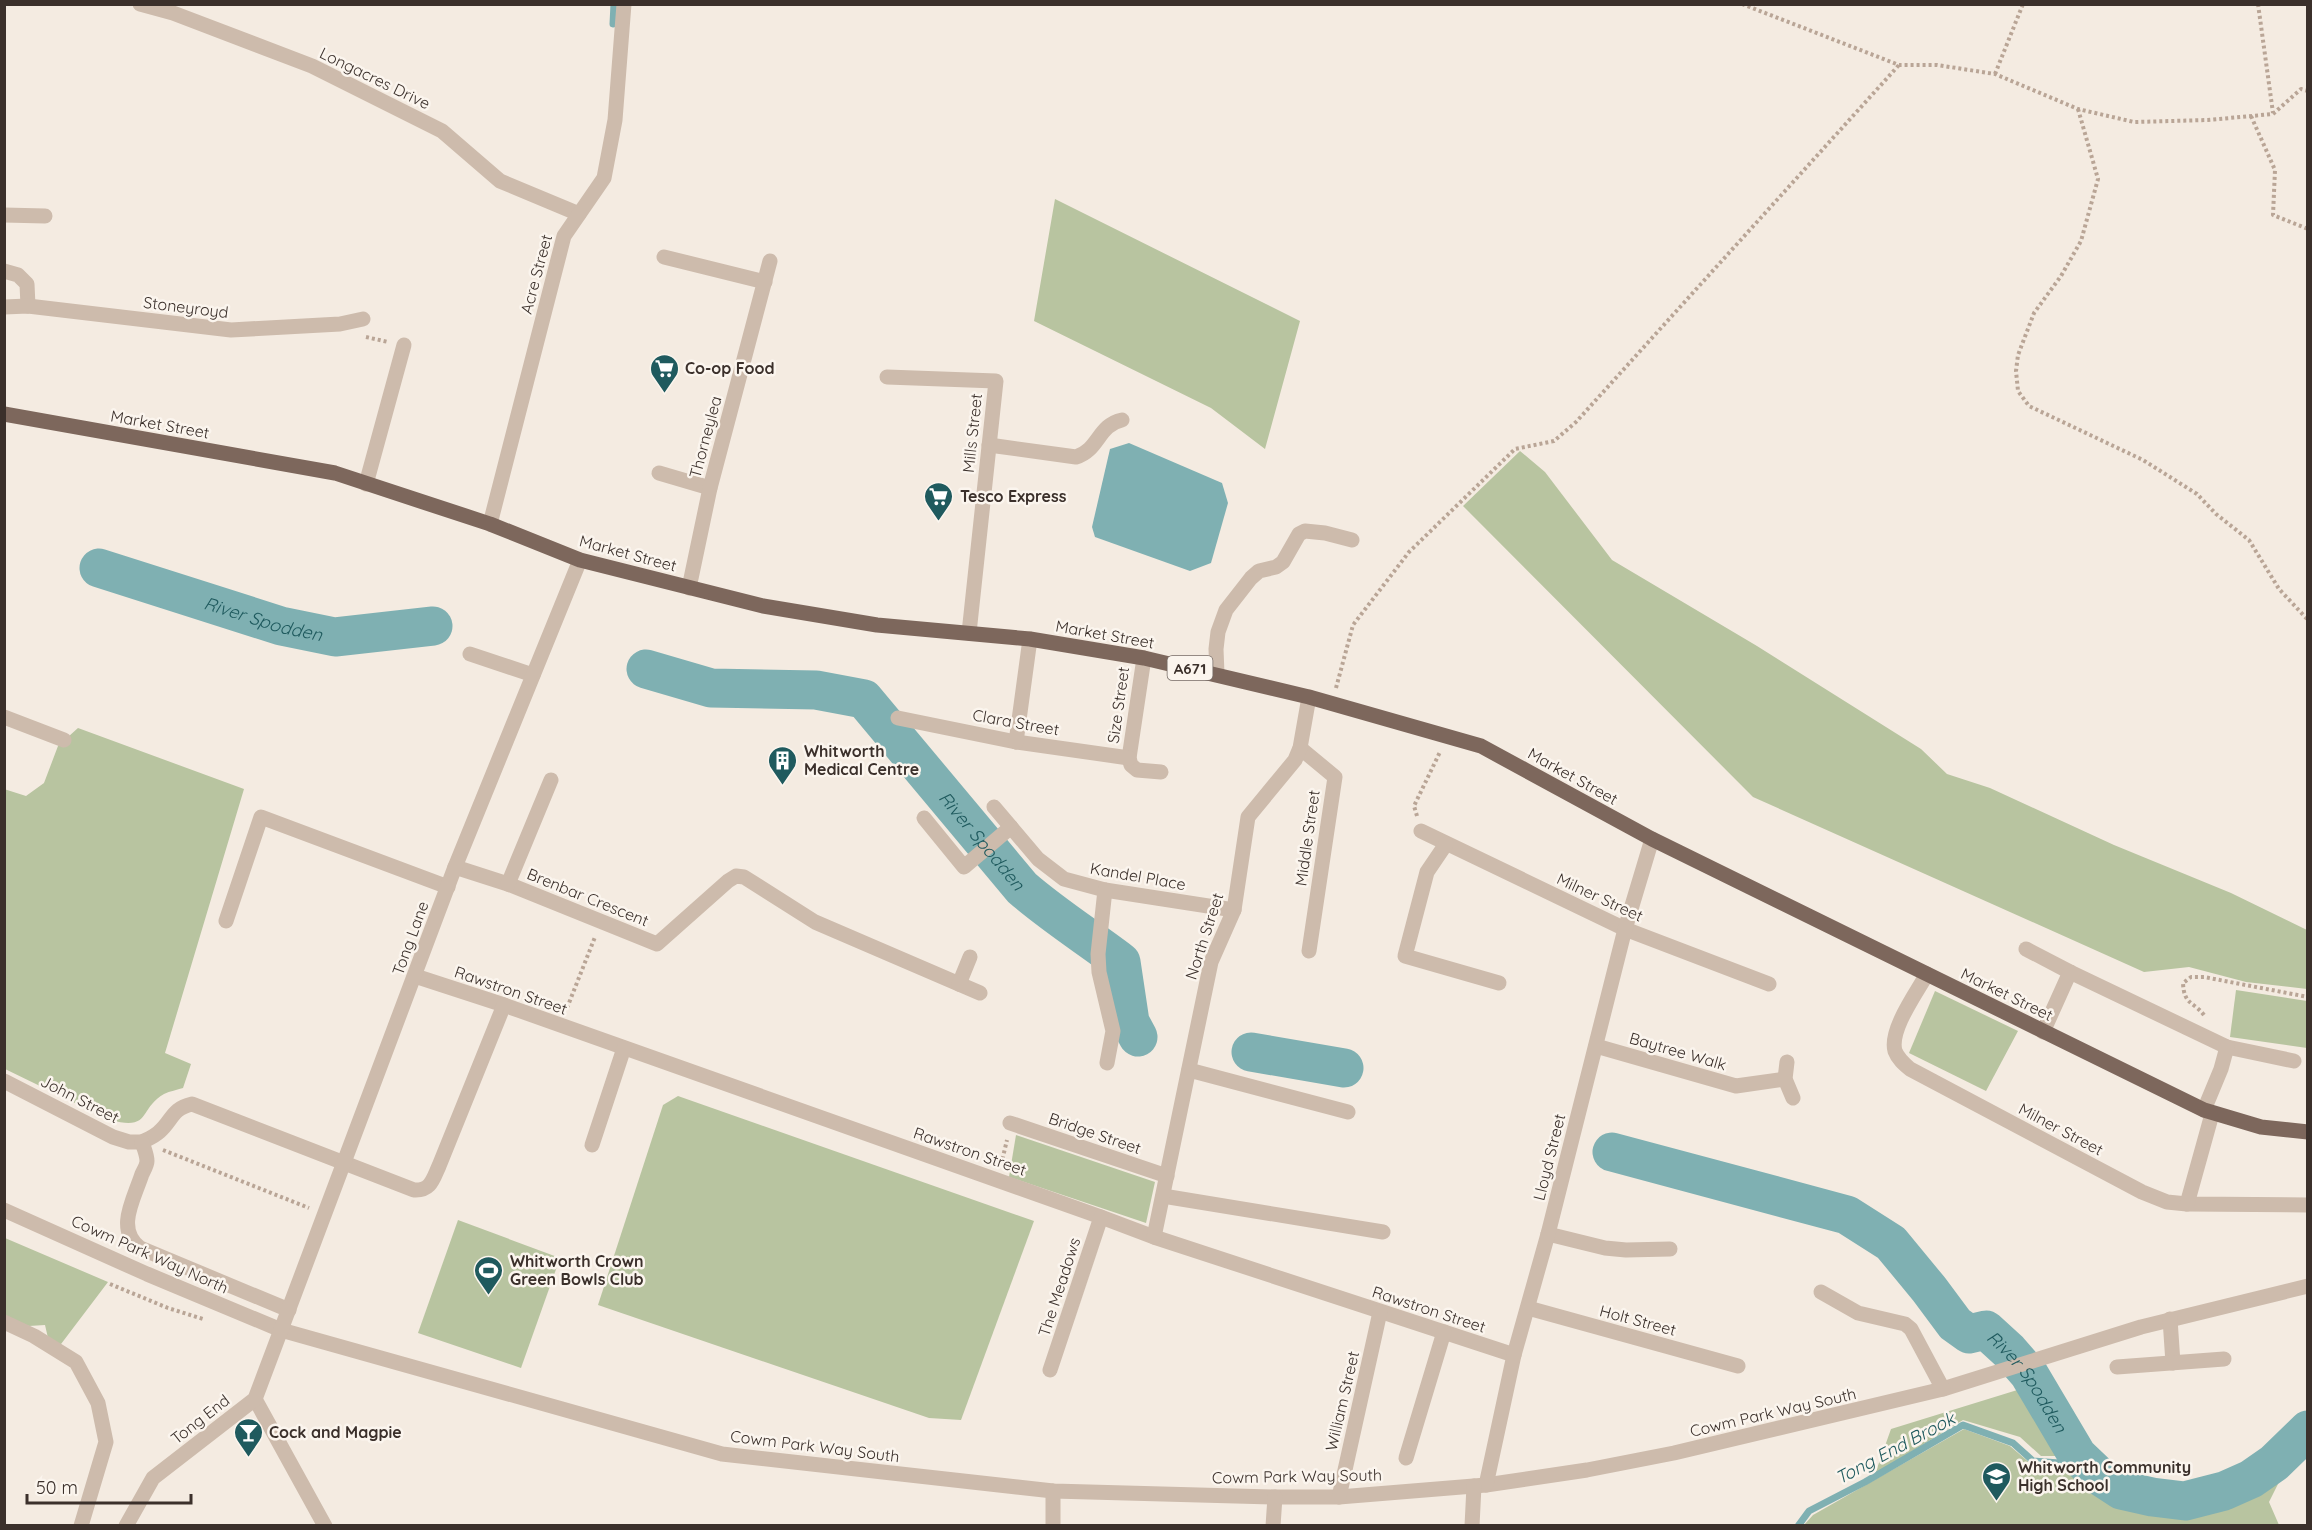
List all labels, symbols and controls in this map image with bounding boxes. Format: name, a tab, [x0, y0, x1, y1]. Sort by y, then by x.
street label: Longacres Drive	[316, 43, 434, 113]
street label: Acre Street	[516, 232, 556, 316]
street label: Stoneyroyd	[142, 292, 230, 322]
supermarket icon: Co-op Food	[648, 352, 680, 394]
place label: Co-op Food	[685, 358, 775, 378]
street label: Mills Street	[958, 392, 986, 474]
street label: Thorneylea	[684, 394, 726, 480]
street label: Market Street	[109, 405, 211, 443]
supermarket icon: Tesco Express	[923, 480, 955, 522]
place label: Tesco Express	[960, 486, 1067, 506]
street label: Market Street	[577, 530, 679, 576]
water label: River Spodden	[201, 591, 325, 646]
street label: Market Street	[1054, 615, 1156, 653]
road number: A671	[1168, 656, 1212, 680]
street label: Size Street	[1103, 665, 1133, 745]
street label: Clara Street	[971, 705, 1061, 739]
place label: Whitworth Medical Centre	[804, 741, 919, 779]
street label: Market Street	[1524, 743, 1622, 809]
building icon: Whitworth Medical Centre	[767, 744, 799, 786]
water label: River Spodden	[934, 786, 1031, 895]
street label: Middle Street	[1290, 789, 1324, 887]
street label: Kandel Place	[1089, 858, 1187, 894]
street label: Brenbar Crescent	[524, 864, 652, 930]
street label: Milner Street	[1554, 868, 1646, 926]
street label: North Street	[1181, 890, 1227, 982]
street label: Tong Lane	[387, 898, 433, 978]
street label: Rawstron Street	[452, 961, 570, 1019]
street label: Market Street	[1958, 963, 2056, 1025]
street label: Baytree Walk	[1627, 1028, 1729, 1074]
street label: John Street	[37, 1071, 123, 1127]
street label: Milner Street	[2015, 1098, 2107, 1160]
street label: Bridge Street	[1046, 1108, 1144, 1158]
street label: Lloyd Street	[1529, 1112, 1569, 1202]
street label: Rawstron Street	[911, 1122, 1029, 1180]
street label: Cowm Park Way North	[68, 1210, 232, 1298]
street label: The Meadows	[1034, 1235, 1084, 1339]
place label: Whitworth Crown Green Bowls Club	[510, 1251, 644, 1289]
sports icon: Whitworth Crown Green Bowls Club	[473, 1254, 505, 1296]
street label: Rawstron Street	[1370, 1281, 1488, 1337]
street label: Holt Street	[1598, 1300, 1678, 1340]
water label: River Spodden	[1982, 1325, 2073, 1437]
street label: William Street	[1321, 1349, 1363, 1453]
street label: Cowm Park Way South	[1688, 1383, 1858, 1441]
street label: Tong End	[167, 1390, 233, 1448]
water label: Tong End Brook	[1831, 1406, 1960, 1489]
bar icon: Cock and Magpie	[232, 1416, 264, 1458]
place label: Cock and Magpie	[269, 1422, 402, 1442]
street label: Cowm Park Way South	[729, 1426, 901, 1466]
place label: Whitworth Community High School	[2018, 1457, 2191, 1495]
school or university icon: Whitworth Community High School	[1981, 1460, 2013, 1502]
street label: Cowm Park Way South	[1212, 1465, 1382, 1487]
scale bar	[27, 1467, 190, 1505]
text: 50 m	[36, 1476, 78, 1499]

